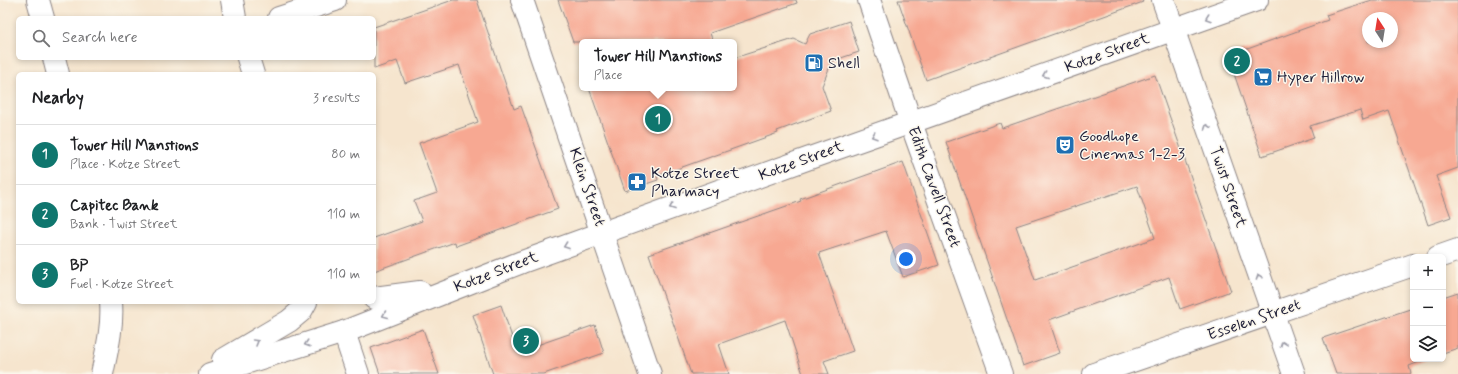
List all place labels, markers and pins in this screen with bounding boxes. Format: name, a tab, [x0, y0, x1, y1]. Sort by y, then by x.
pin: 2	[1224, 46, 1250, 76]
fuel station icon: Shell	[803, 52, 825, 74]
place label: Shell	[828, 53, 860, 74]
supermarket icon: Hyper Hillrow	[1252, 66, 1274, 88]
place label: Hyper Hillrow	[1277, 67, 1364, 88]
pin: 1	[645, 104, 671, 134]
place label: Goodhope Cinemas 1-2-3	[1079, 126, 1185, 165]
theatre icon: Goodhope Cinemas 1-2-3	[1054, 134, 1076, 156]
place label: Kotze Street Pharmacy	[651, 163, 740, 202]
pharmacy icon: Kotze Street Pharmacy	[626, 171, 648, 193]
pin: 3	[513, 326, 539, 356]

